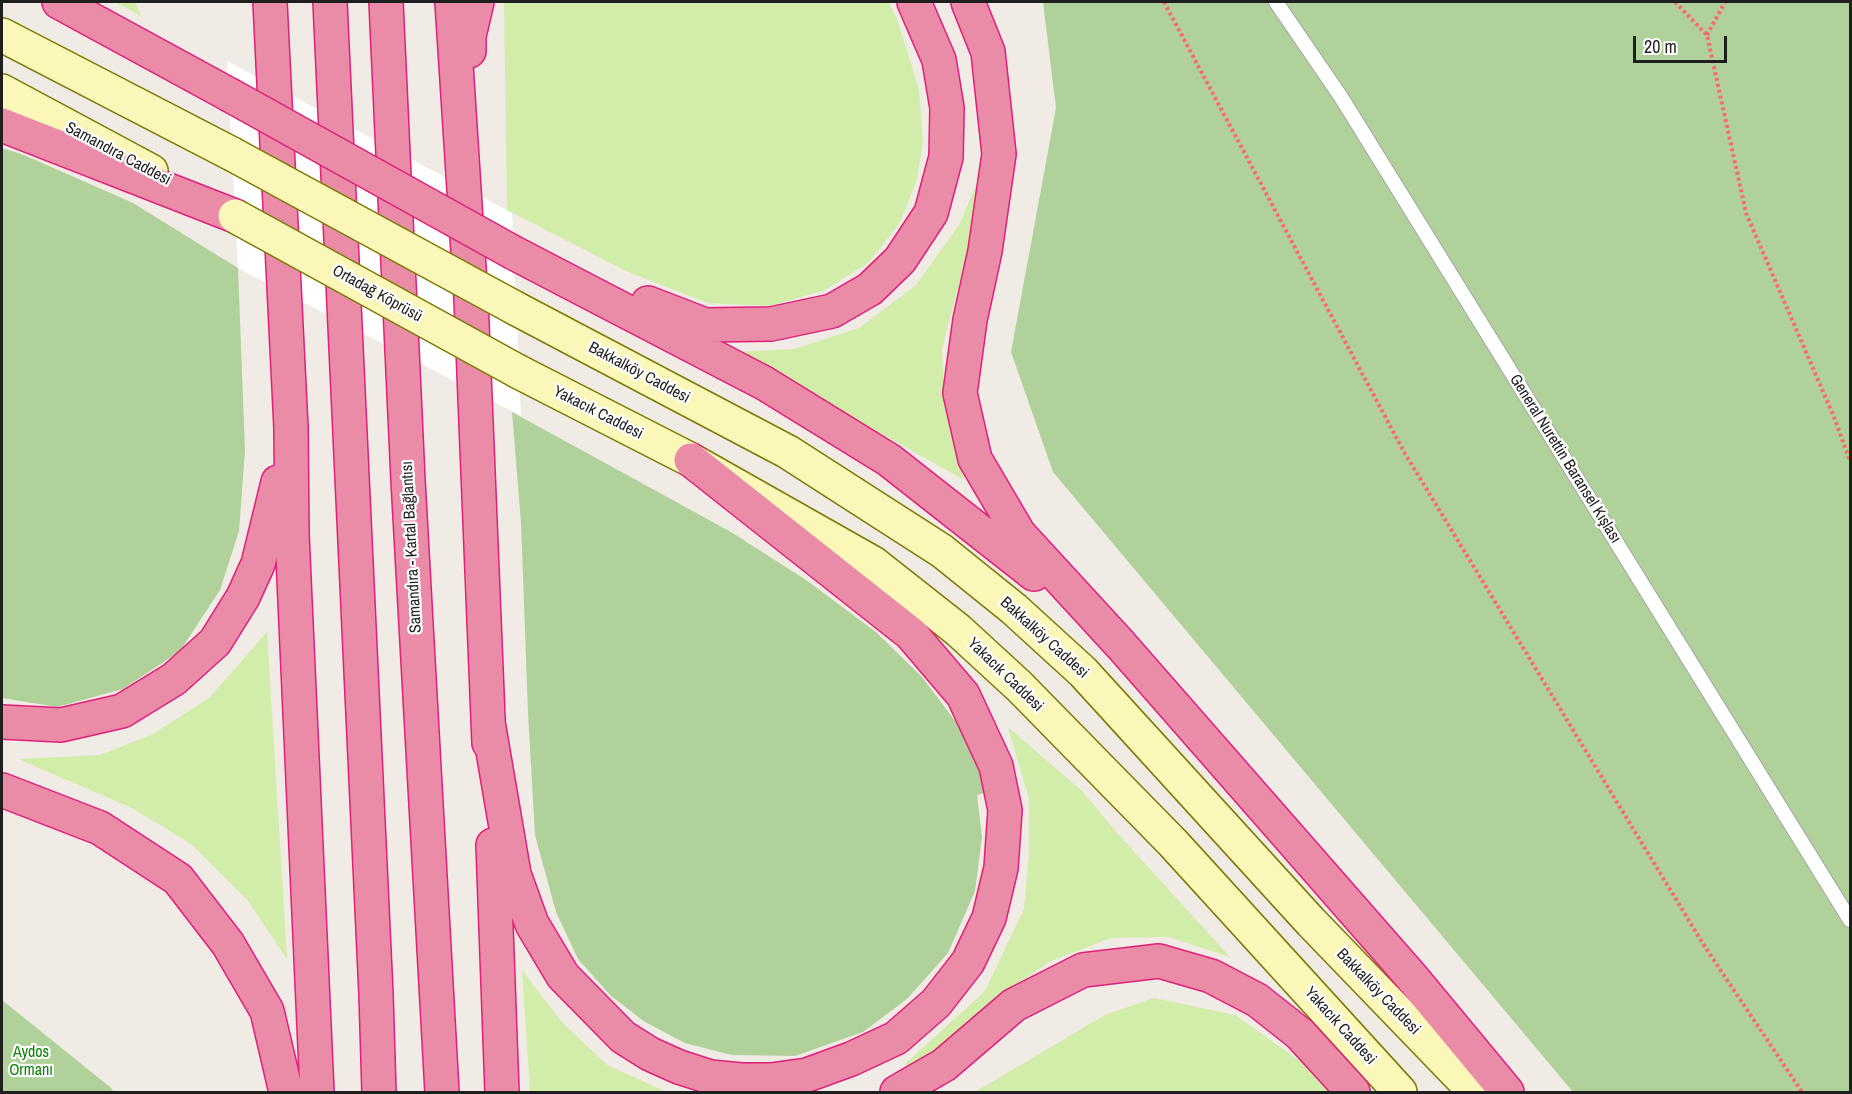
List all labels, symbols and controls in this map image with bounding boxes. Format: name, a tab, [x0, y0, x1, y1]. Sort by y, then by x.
scale bar	[1636, 24, 1730, 62]
text: 20 m	[1644, 34, 1677, 59]
street label: Samandıra Caddesi	[62, 118, 174, 190]
street label: Ortadağ Köprüsü	[329, 261, 425, 327]
street label: Bakkalköy Caddesi	[585, 338, 693, 408]
street label: General Nurettin Baransel Kışlası	[1505, 371, 1625, 547]
street label: Yakacık Caddesi	[550, 382, 646, 444]
street label: Samandıra - Kartal Bağlantısı	[398, 461, 426, 633]
street label: Bakkalköy Caddesi	[996, 593, 1092, 683]
street label: Yakacık Caddesi	[963, 634, 1047, 716]
street label: Bakkalköy Caddesi	[1332, 945, 1424, 1039]
street label: Yakacık Caddesi	[1300, 983, 1380, 1069]
park label: Aydos Ormanı	[9, 1043, 53, 1081]

